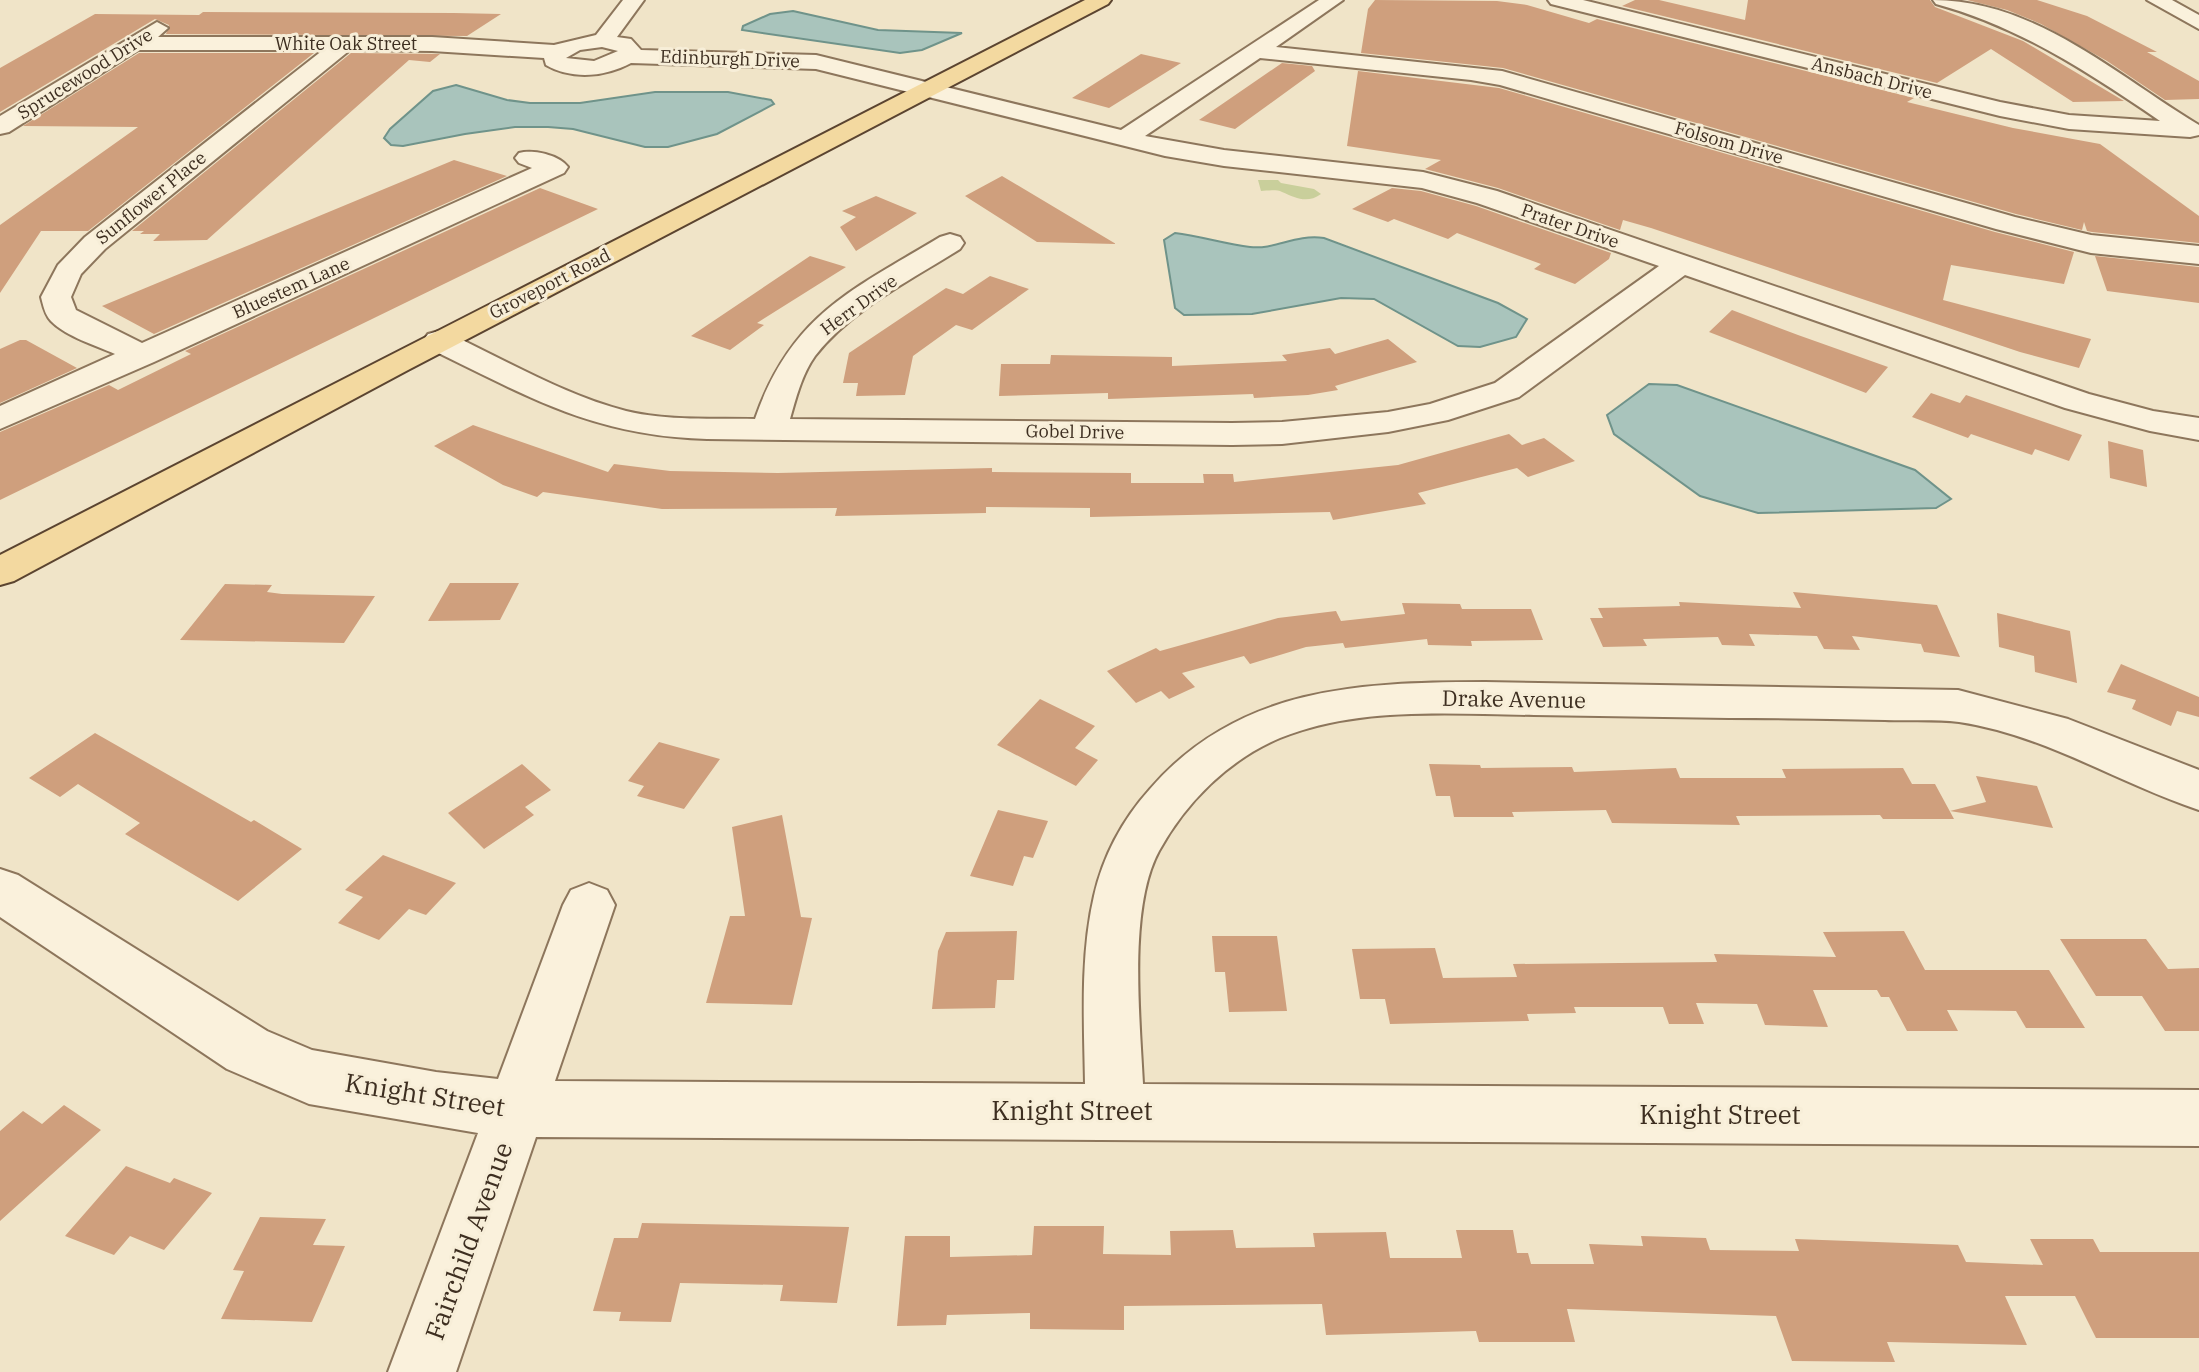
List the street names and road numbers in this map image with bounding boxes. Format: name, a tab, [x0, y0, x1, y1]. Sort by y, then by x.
street label: Sprucewood Drive	[13, 23, 156, 124]
street label: White Oak Street	[275, 32, 417, 55]
street label: Edinburgh Drive	[660, 45, 800, 72]
street label: Ansbach Drive	[1809, 51, 1935, 104]
street label: Folsom Drive	[1672, 116, 1786, 169]
street label: Sunflower Place	[91, 146, 211, 249]
street label: Prater Drive	[1518, 198, 1622, 253]
street label: Groveport Road	[485, 243, 614, 324]
street label: Bluestem Lane	[229, 251, 353, 324]
street label: Herr Drive	[816, 269, 902, 340]
street label: Gobel Drive	[1025, 419, 1125, 444]
street label: Drake Avenue	[1442, 683, 1586, 714]
street label: Knight Street	[343, 1065, 508, 1123]
street label: Knight Street	[991, 1093, 1153, 1127]
street label: Knight Street	[1639, 1097, 1801, 1131]
street label: Fairchild Avenue	[417, 1137, 520, 1344]

